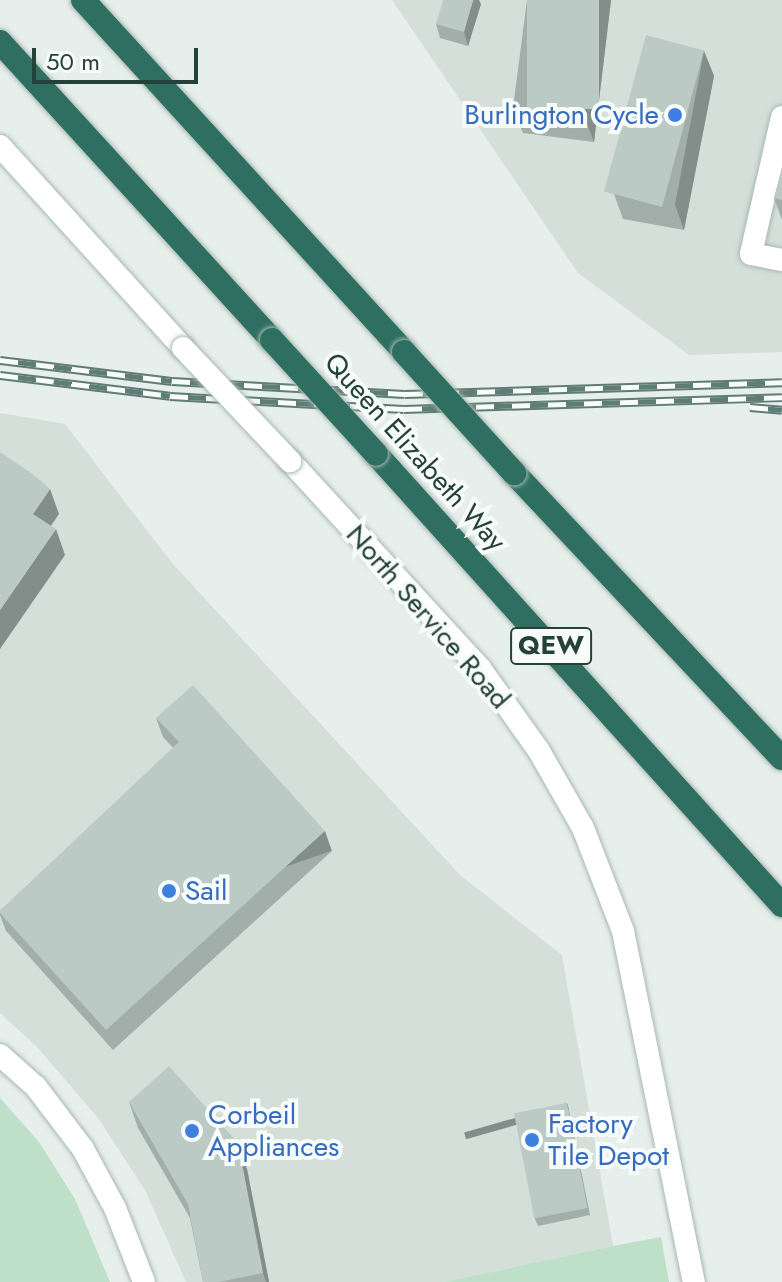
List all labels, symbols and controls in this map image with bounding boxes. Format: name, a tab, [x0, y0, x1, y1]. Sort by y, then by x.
scale bar	[36, 32, 202, 82]
text: 50 m	[46, 44, 100, 79]
place label: Burlington Cycle	[464, 98, 659, 132]
marker: Burlington Cycle	[666, 106, 684, 124]
street label: Queen Elizabeth Way	[317, 346, 513, 558]
street label: North Service Road	[339, 518, 517, 716]
road number: QEW	[509, 624, 593, 668]
place label: Sail	[185, 874, 228, 908]
marker: Sail	[160, 882, 178, 900]
place label: Corbeil Appliances	[208, 1098, 339, 1164]
place label: Factory Tile Depot	[548, 1107, 669, 1173]
marker: Corbeil Appliances	[183, 1122, 201, 1140]
marker: Factory Tile Depot	[523, 1131, 541, 1149]

